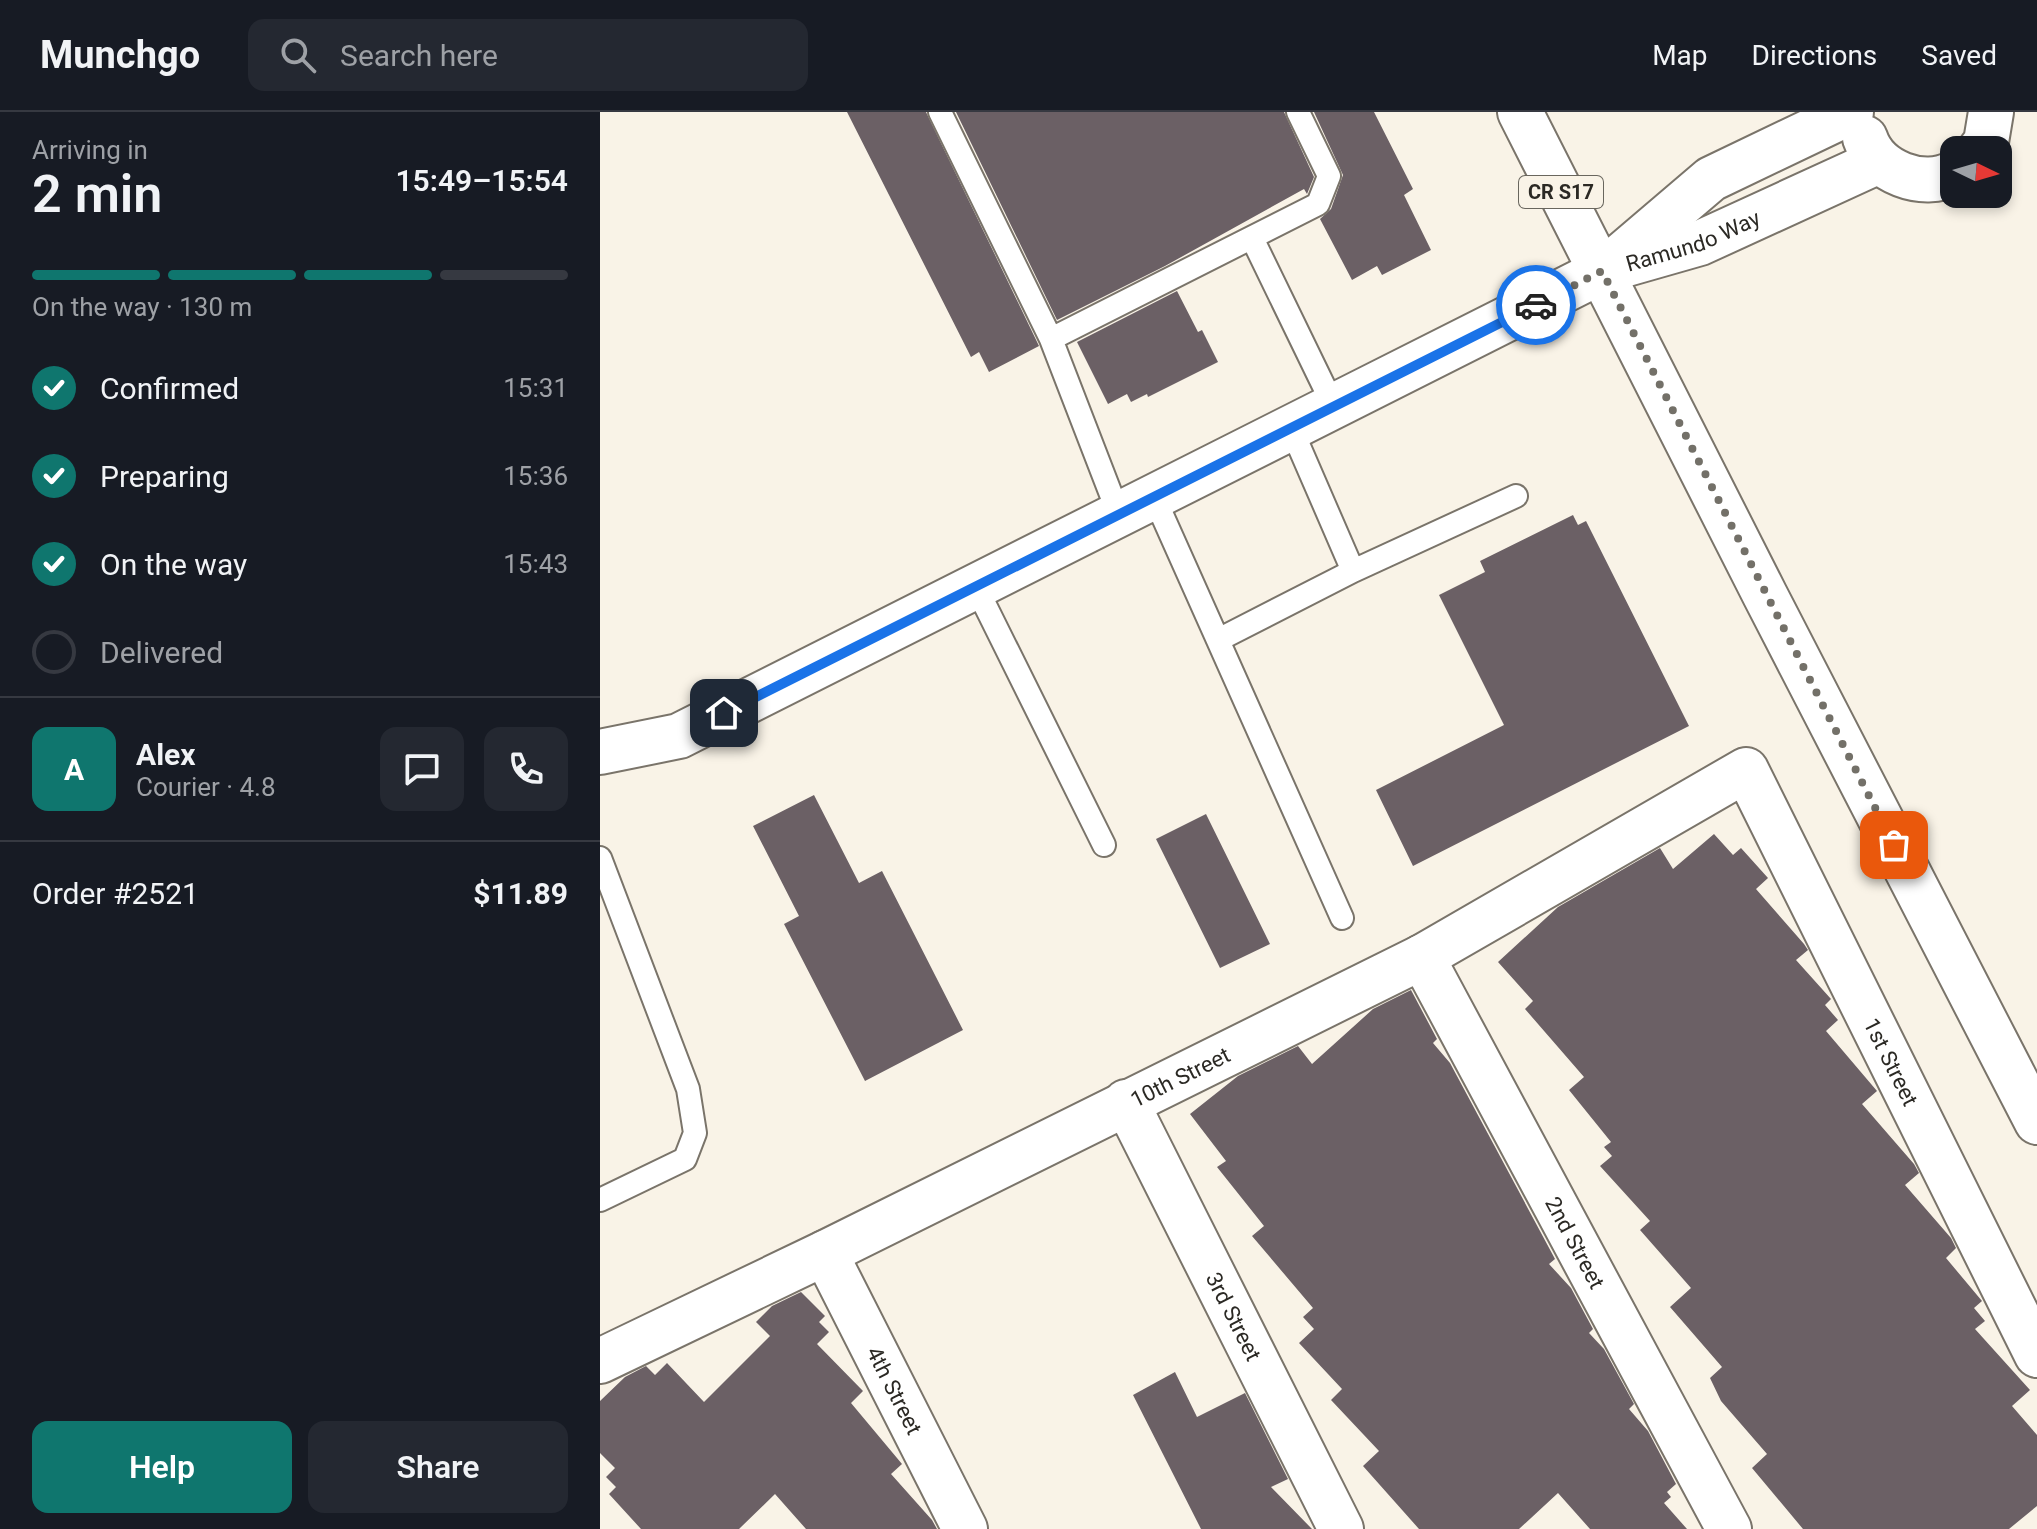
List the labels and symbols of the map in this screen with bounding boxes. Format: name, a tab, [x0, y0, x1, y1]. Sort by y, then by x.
north arrow	[1940, 136, 2012, 208]
road number: CR S17	[1519, 176, 1603, 208]
street label: Ramundo Way	[1623, 205, 1765, 277]
courier	[1496, 265, 1576, 345]
pin	[690, 679, 758, 747]
pin	[1860, 811, 1928, 879]
street label: 1st Street	[1859, 1014, 1923, 1110]
street label: 10th Street	[1127, 1042, 1234, 1112]
street label: 2nd Street	[1540, 1193, 1610, 1293]
street label: 3rd Street	[1201, 1268, 1266, 1365]
street label: 4th Street	[862, 1342, 927, 1439]

